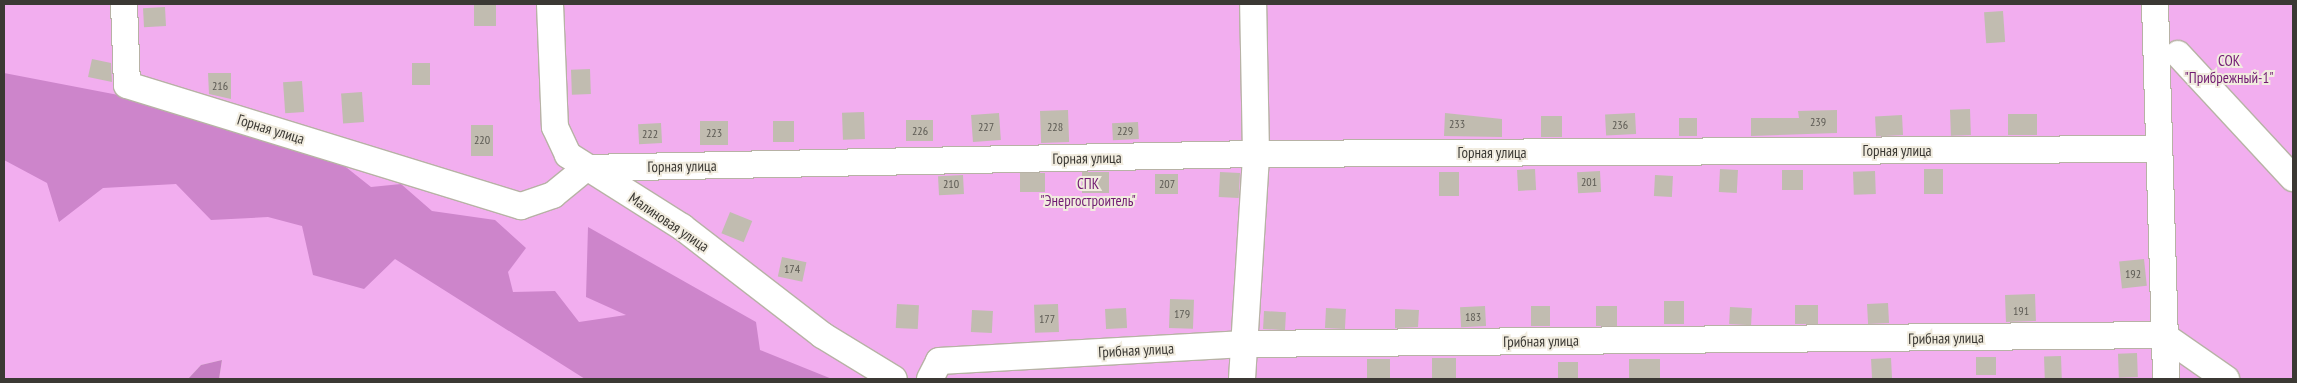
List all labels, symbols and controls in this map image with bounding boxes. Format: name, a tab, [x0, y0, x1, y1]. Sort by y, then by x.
park label: СОК "Прибрежный-1"	[2184, 51, 2274, 86]
house number: 216	[212, 79, 228, 93]
street label: Горная улица	[235, 110, 307, 148]
house number: 239	[1810, 115, 1826, 129]
house number: 233	[1449, 117, 1465, 131]
house number: 236	[1612, 118, 1628, 132]
house number: 227	[978, 120, 994, 134]
house number: 228	[1047, 120, 1063, 134]
house number: 226	[912, 124, 928, 138]
house number: 229	[1117, 124, 1133, 138]
house number: 223	[706, 126, 722, 140]
house number: 222	[642, 127, 658, 141]
house number: 220	[474, 133, 490, 147]
street label: Горная улица	[1862, 142, 1932, 160]
street label: Горная улица	[1457, 144, 1527, 162]
street label: Горная улица	[1052, 148, 1122, 168]
street label: Горная улица	[647, 156, 717, 176]
park label: СПК "Энергостроитель"	[1040, 174, 1136, 209]
house number: 201	[1581, 175, 1597, 189]
house number: 210	[943, 177, 959, 191]
house number: 207	[1159, 177, 1175, 191]
street label: Малиновая улица	[625, 189, 713, 255]
house number: 174	[784, 262, 800, 276]
house number: 192	[2125, 267, 2141, 281]
house number: 191	[2013, 304, 2029, 318]
house number: 179	[1174, 307, 1190, 321]
house number: 183	[1465, 310, 1481, 324]
house number: 177	[1039, 312, 1055, 326]
street label: Грибная улица	[1908, 328, 1984, 348]
street label: Грибная улица	[1503, 331, 1579, 351]
street label: Грибная улица	[1098, 339, 1174, 361]

